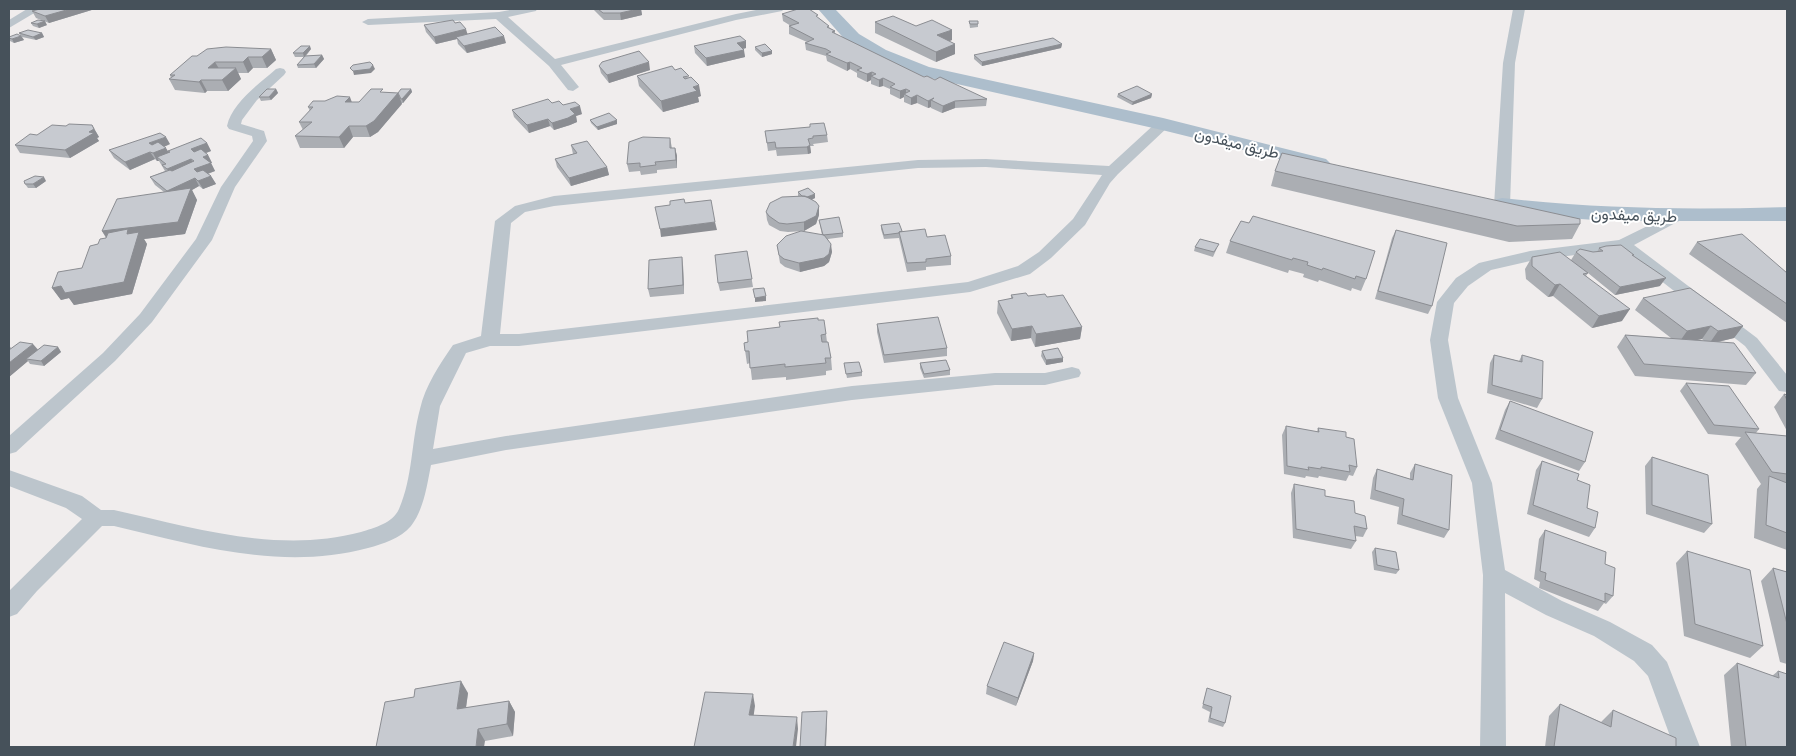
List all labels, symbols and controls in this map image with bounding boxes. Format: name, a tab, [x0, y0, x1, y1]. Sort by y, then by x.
street label: طريق ميفدون	[1193, 123, 1281, 164]
street label: طريق ميفدون	[1591, 204, 1677, 227]

